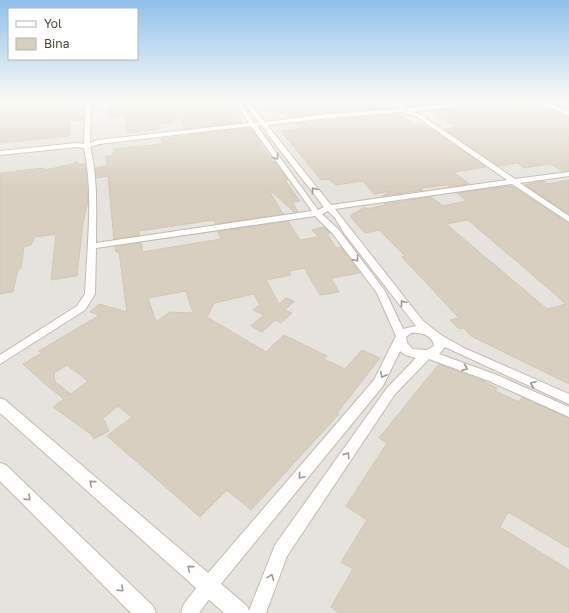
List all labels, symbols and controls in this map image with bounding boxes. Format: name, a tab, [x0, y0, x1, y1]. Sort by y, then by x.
legend	[8, 8, 138, 60]
text: Yol	[44, 16, 62, 31]
text: Bina	[44, 36, 69, 51]
one-way arrow	[271, 152, 278, 159]
one-way arrow	[312, 187, 319, 194]
one-way arrow	[351, 255, 359, 262]
one-way arrow	[401, 300, 408, 307]
one-way arrow	[462, 363, 469, 372]
one-way arrow	[380, 371, 388, 378]
one-way arrow	[530, 380, 537, 388]
one-way arrow	[342, 452, 350, 459]
one-way arrow	[299, 471, 306, 479]
one-way arrow	[89, 481, 96, 488]
one-way arrow	[23, 493, 31, 501]
one-way arrow	[187, 566, 195, 573]
one-way arrow	[267, 573, 275, 580]
one-way arrow	[116, 584, 124, 592]

